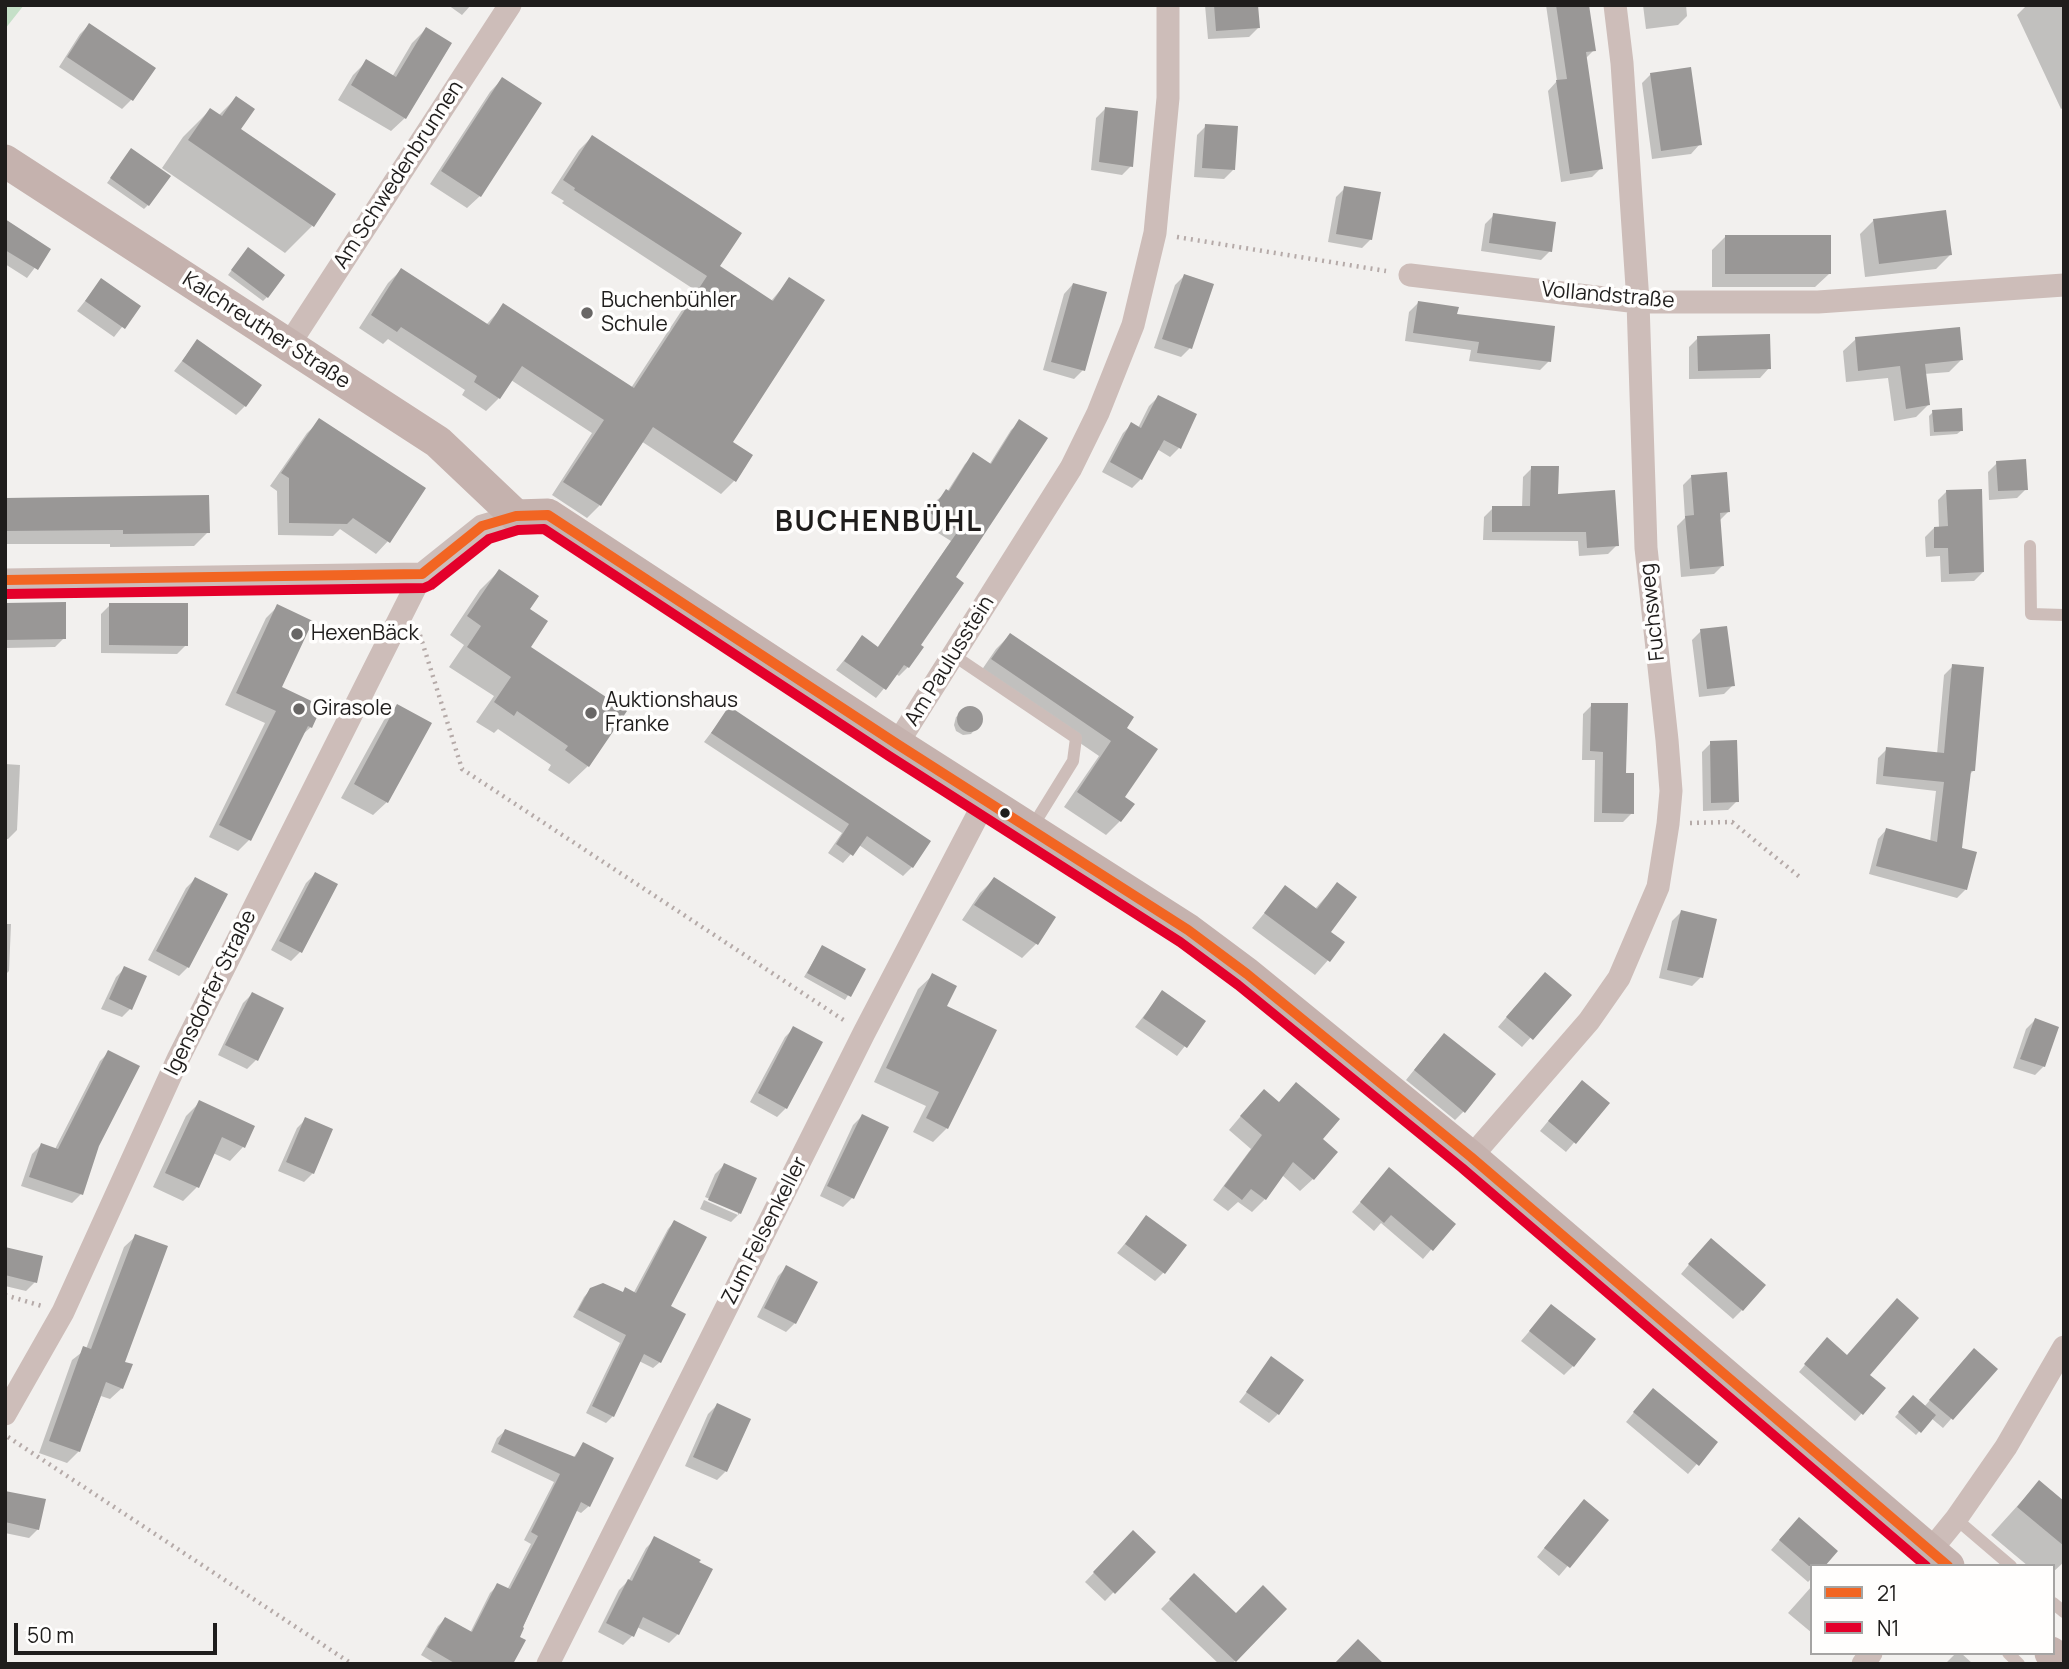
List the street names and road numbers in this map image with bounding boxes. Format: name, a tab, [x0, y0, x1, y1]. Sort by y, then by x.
street label: Am Schwedenbrunnen	[329, 76, 469, 274]
street label: Kalchreuther Straße	[177, 267, 355, 395]
street label: Vollandstraße	[1541, 278, 1675, 314]
street label: Fuchsweg	[1635, 562, 1671, 662]
street label: Am Paulusstein	[900, 591, 1000, 731]
street label: Igensdorfer Straße	[160, 906, 262, 1080]
street label: Zum Felsenkeller	[717, 1153, 813, 1309]

